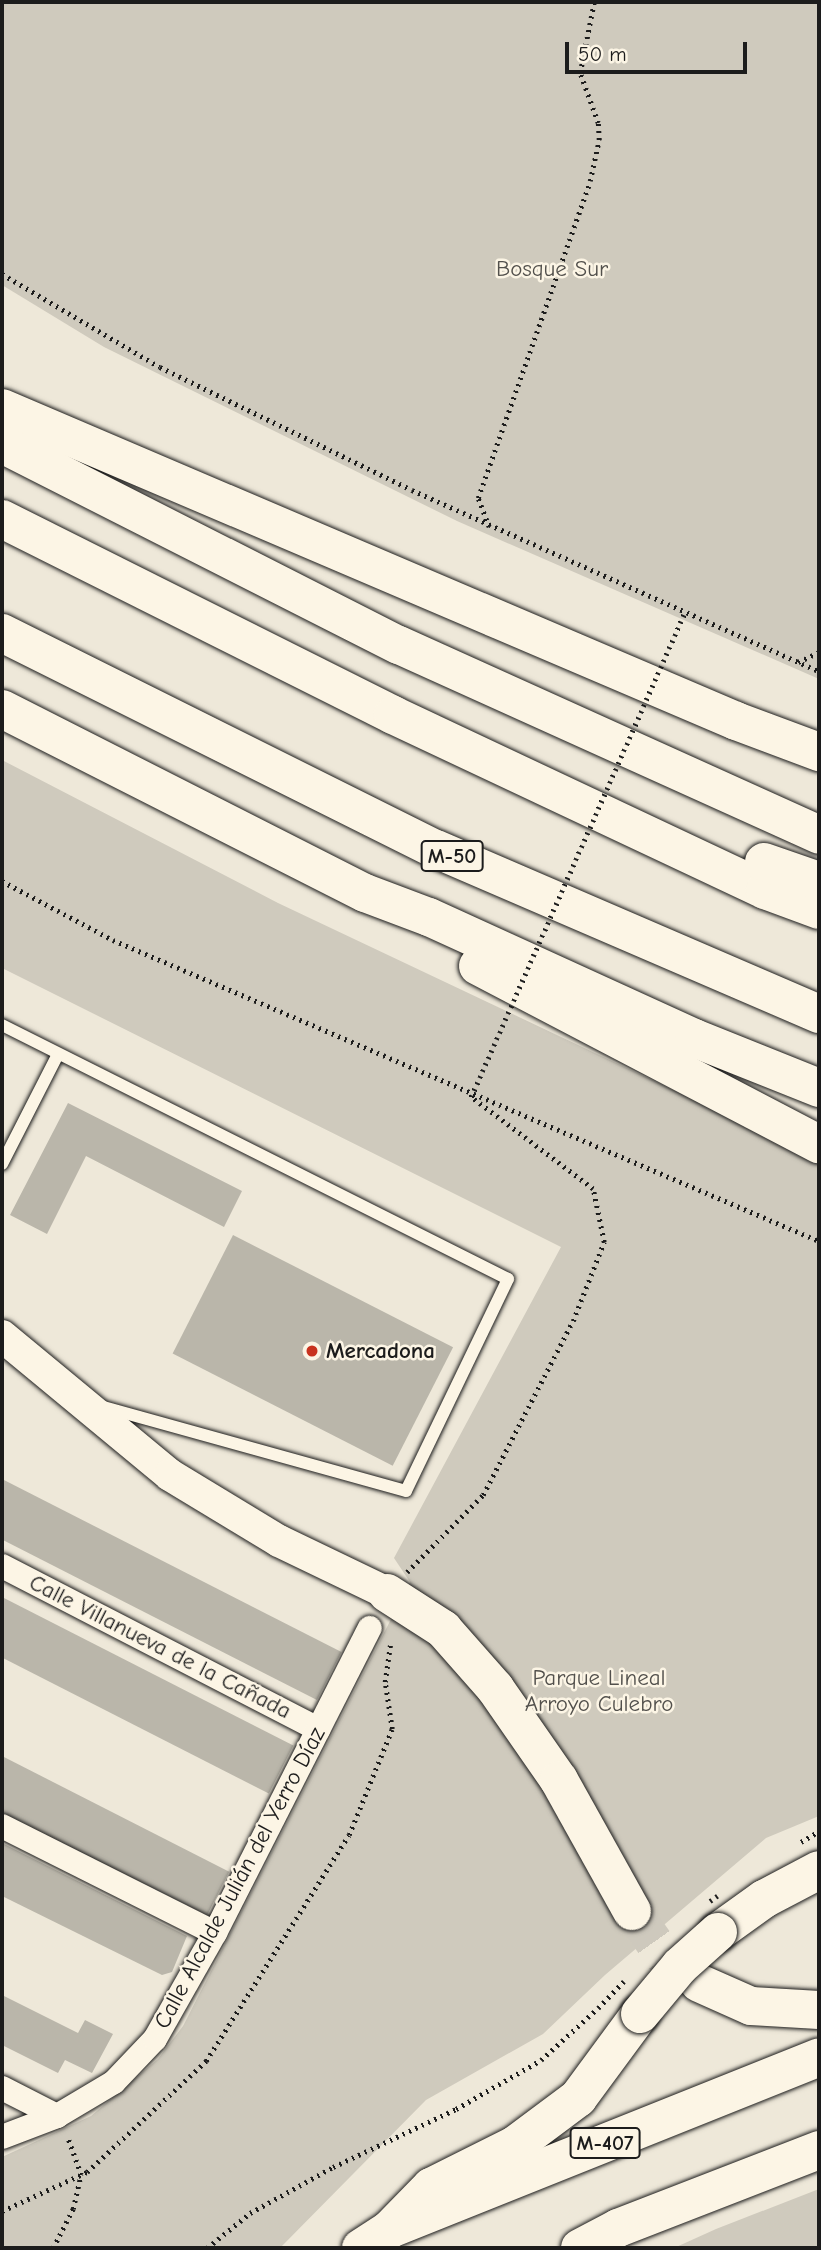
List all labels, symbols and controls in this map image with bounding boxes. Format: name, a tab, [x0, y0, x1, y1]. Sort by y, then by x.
scale bar	[569, 28, 751, 72]
text: 50 m	[578, 42, 627, 66]
park label: Bosque Sur	[496, 255, 608, 283]
road number: M-50	[420, 838, 484, 874]
place label: Mercadona	[326, 1337, 435, 1365]
marker: Mercadona	[304, 1343, 320, 1359]
street label: Calle Villanueva de la Cañada	[25, 1569, 295, 1725]
park label: Parque Lineal Arroyo Culebro	[525, 1664, 673, 1718]
street label: Calle Alcalde Julián del Yerro Díaz	[149, 1723, 331, 2033]
road number: M-407	[568, 2126, 642, 2160]

